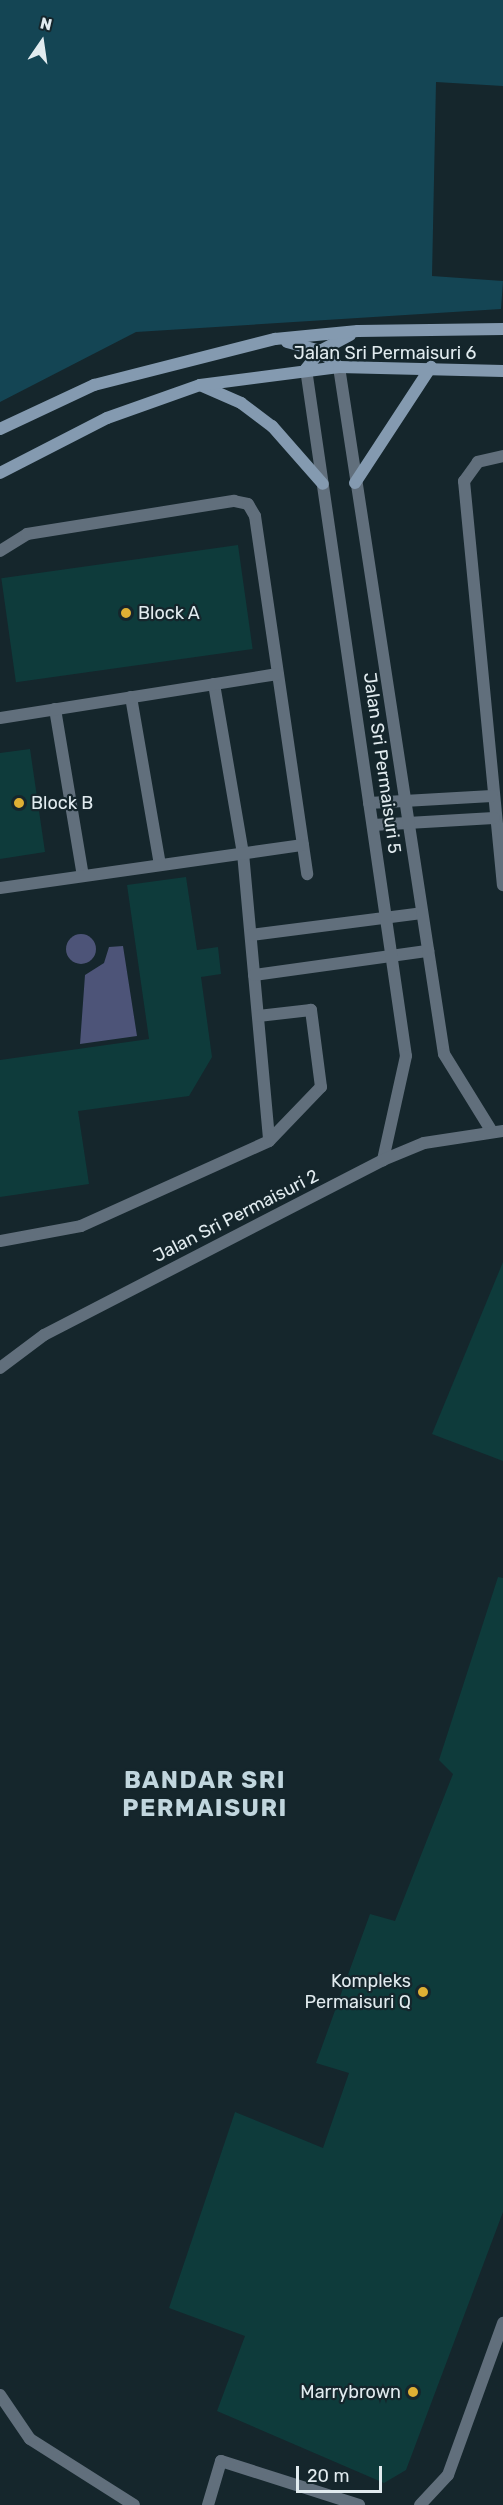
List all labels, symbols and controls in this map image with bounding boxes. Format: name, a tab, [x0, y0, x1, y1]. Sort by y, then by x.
north arrow	[12, 12, 72, 72]
text: N	[38, 13, 54, 35]
street label: Jalan Sri Permaisuri 6	[294, 342, 476, 364]
place label: Block A	[138, 602, 200, 624]
marker: Block A	[119, 606, 133, 620]
street label: Jalan Sri Permaisuri 5	[359, 671, 405, 855]
place label: Block B	[31, 792, 93, 814]
marker: Block B	[12, 796, 26, 810]
street label: Jalan Sri Permaisuri 2	[150, 1165, 322, 1267]
district label: BANDAR SRI PERMAISURI	[122, 1767, 288, 1823]
place label: Kompleks Permaisuri Q	[305, 1971, 411, 2014]
marker: Kompleks Permaisuri Q	[416, 1985, 430, 1999]
place label: Marrybrown	[300, 2381, 401, 2403]
marker: Marrybrown	[406, 2385, 420, 2399]
scale bar	[299, 2454, 384, 2492]
text: 20 m	[307, 2465, 349, 2487]

